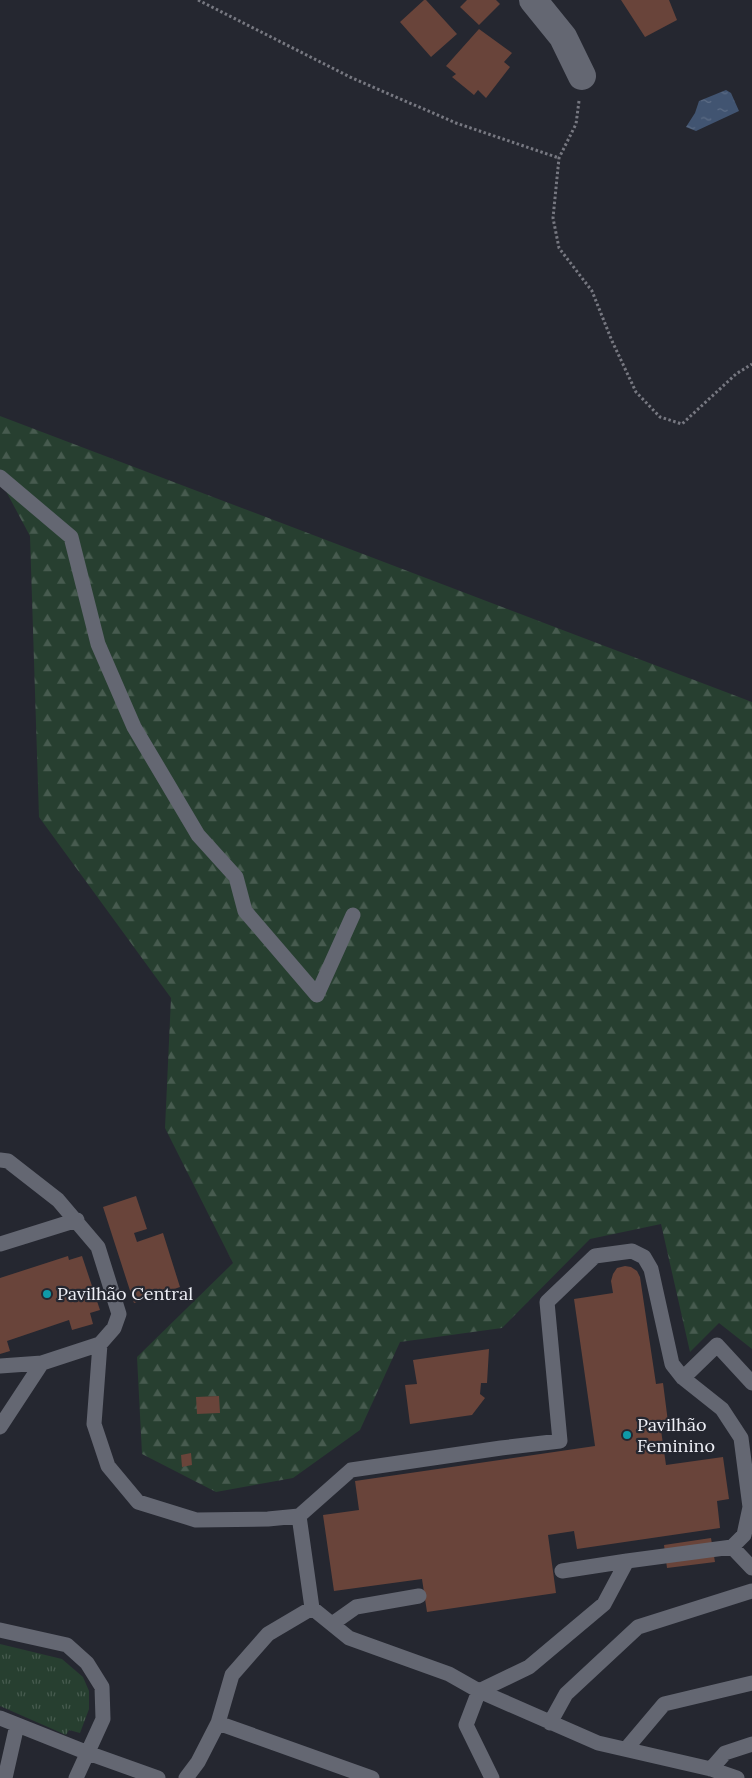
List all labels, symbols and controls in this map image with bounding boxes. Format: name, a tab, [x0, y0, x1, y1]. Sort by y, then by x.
place label: Pavilhão Central	[57, 1282, 193, 1305]
marker: Pavilhão Central	[41, 1288, 53, 1300]
place label: Pavilhão Feminino	[637, 1413, 715, 1457]
marker: Pavilhão Feminino	[621, 1429, 633, 1441]

